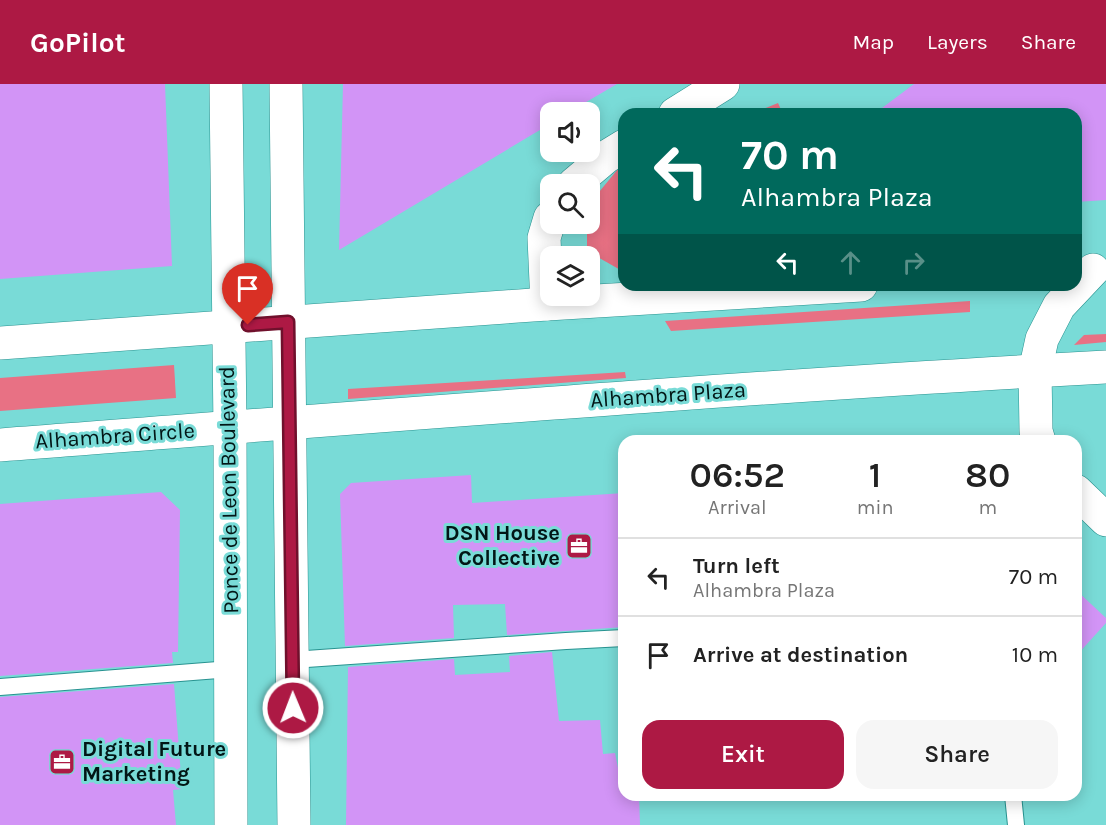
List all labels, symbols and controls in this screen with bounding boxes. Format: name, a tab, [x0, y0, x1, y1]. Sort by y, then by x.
text: GoPilot	[30, 26, 126, 59]
text: Map	[852, 30, 894, 54]
text: Layers	[927, 30, 988, 54]
text: Share	[1021, 30, 1076, 54]
map controls	[540, 102, 600, 306]
button: sound	[540, 102, 600, 162]
text: 70 m	[741, 130, 839, 180]
icon: left	[642, 132, 720, 210]
button: search	[540, 174, 600, 234]
text: Alhambra Plaza	[741, 181, 933, 213]
button: layers	[540, 246, 600, 306]
icon: left	[771, 246, 804, 279]
icon: ahead	[834, 246, 867, 279]
icon: right	[897, 246, 930, 279]
pin	[222, 263, 273, 325]
icon: arrive	[231, 272, 264, 305]
street label: Ponce de Leon Boulevard	[214, 366, 244, 614]
street label: Alhambra Plaza	[589, 377, 747, 413]
street label: Alhambra Circle	[34, 417, 196, 455]
text: 06:52	[690, 454, 785, 496]
text: 1	[869, 454, 881, 496]
text: 80	[965, 454, 1010, 496]
text: Arrival	[708, 496, 767, 519]
text: min	[857, 496, 893, 519]
text: m	[978, 496, 997, 519]
place label: DSN House Collective	[445, 520, 560, 571]
office icon: DSN House Collective	[564, 531, 594, 561]
text: Turn left	[693, 553, 780, 579]
icon: left	[642, 561, 675, 594]
text: 70 m	[1009, 564, 1058, 590]
text: Alhambra Plaza	[693, 579, 835, 602]
icon: arrive	[642, 639, 675, 672]
text: Arrive at destination	[693, 642, 908, 668]
text: 10 m	[1012, 642, 1058, 668]
position arrow	[261, 676, 325, 740]
button: Exit	[642, 720, 844, 789]
button: Share	[856, 720, 1058, 789]
place label: Digital Future Marketing	[82, 736, 226, 787]
office icon: Digital Future Marketing	[47, 747, 77, 777]

